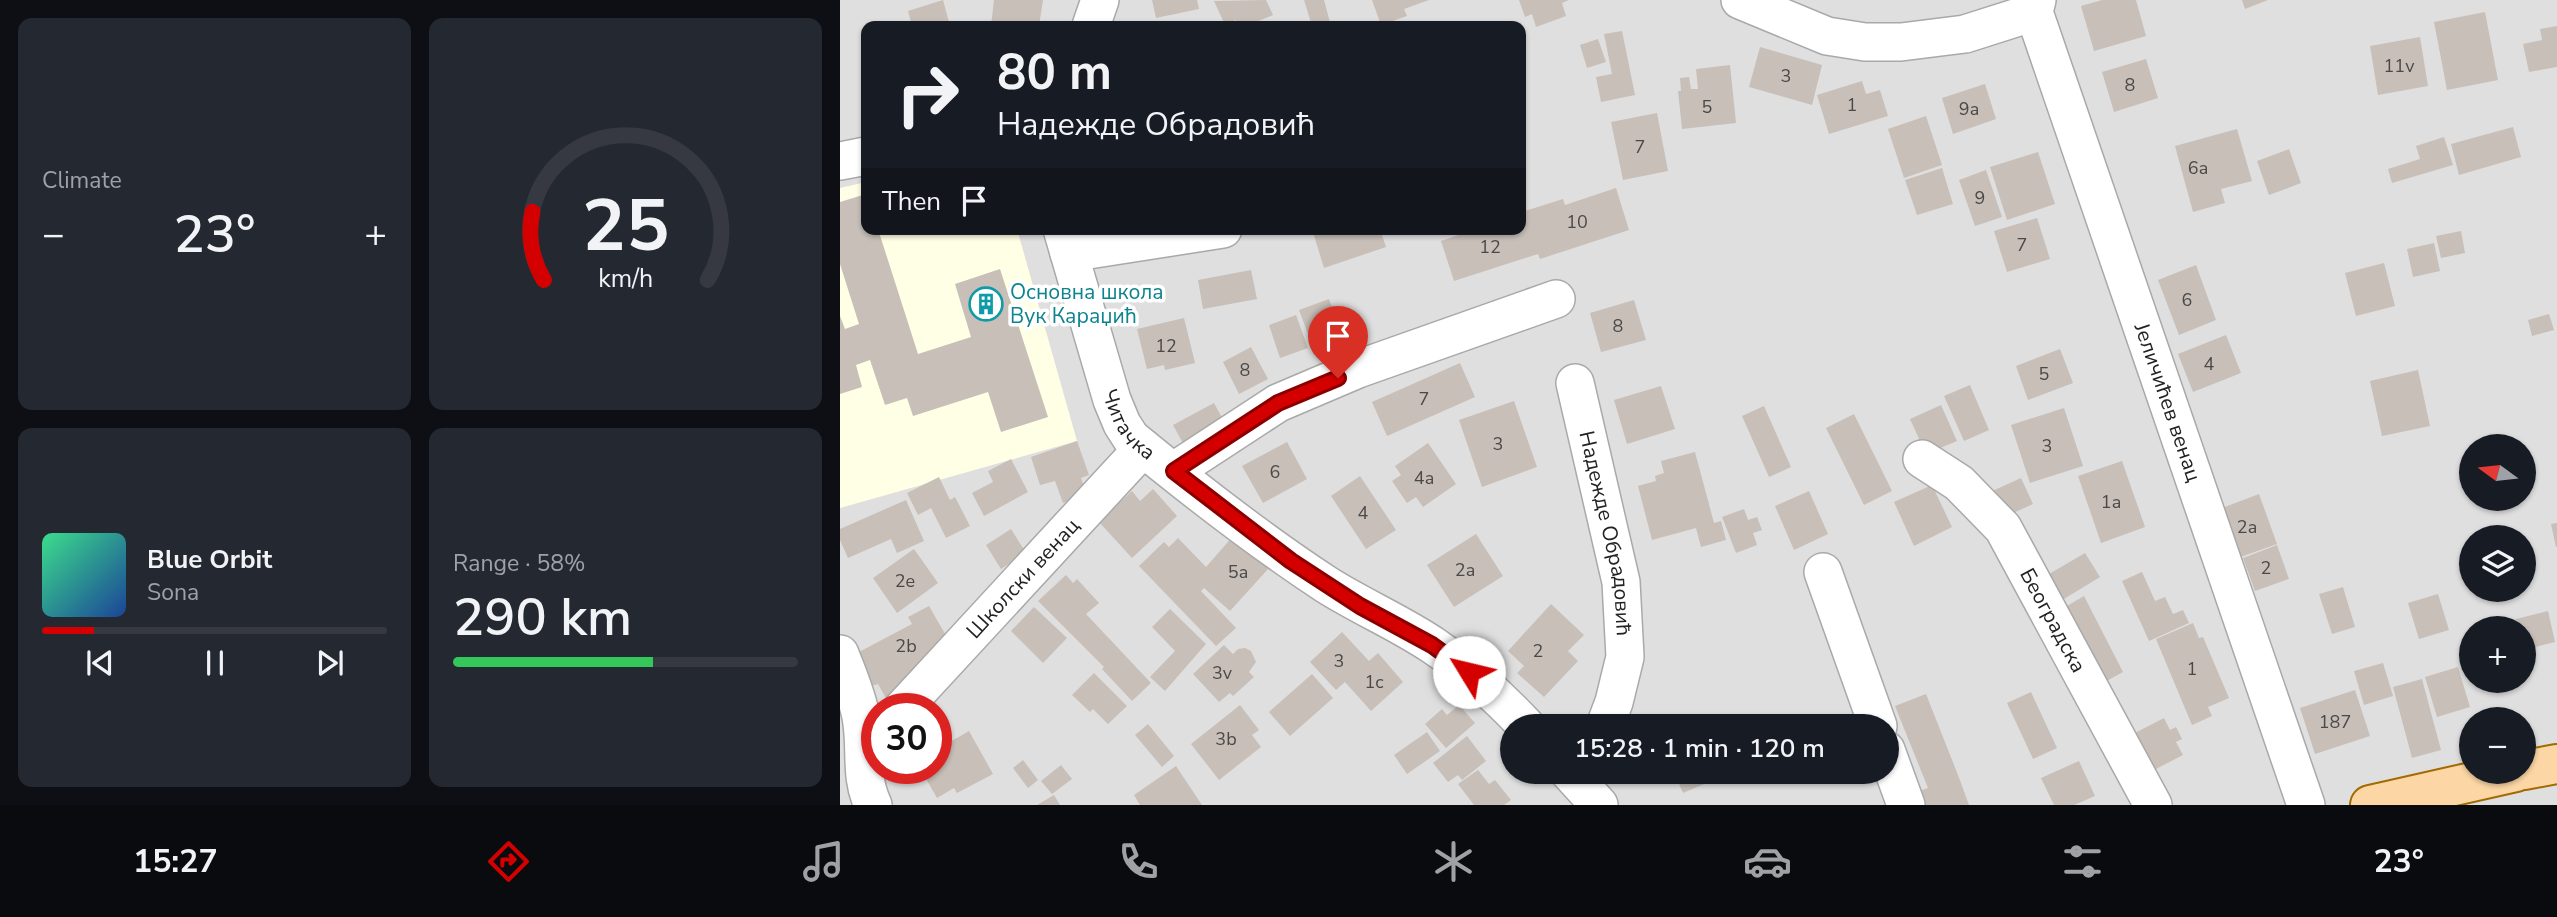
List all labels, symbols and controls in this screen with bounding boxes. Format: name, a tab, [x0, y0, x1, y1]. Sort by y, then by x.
text: 80 m	[997, 39, 1112, 106]
icon: right	[882, 49, 973, 140]
house number: 11v	[2384, 54, 2415, 78]
house number: 3	[1781, 64, 1791, 88]
house number: 8	[2125, 73, 2135, 97]
house number: 1	[1847, 93, 1857, 117]
house number: 5	[1702, 95, 1712, 119]
house number: 9a	[1959, 97, 1979, 121]
text: Надежде Обрадовић	[997, 103, 1315, 146]
house number: 7	[1635, 135, 1645, 159]
house number: 6a	[2188, 156, 2208, 180]
text: Climate	[42, 165, 122, 196]
text: 25	[582, 176, 669, 276]
icon: arrive	[955, 182, 993, 220]
text: Then	[882, 184, 941, 219]
house number: 9	[1975, 186, 1985, 210]
text: 23°	[174, 199, 255, 270]
text: −	[42, 209, 65, 260]
text: +	[364, 209, 387, 260]
house number: 10	[1566, 210, 1588, 234]
house number: 7	[2017, 233, 2027, 257]
house number: 12	[1479, 235, 1501, 259]
text: km/h	[598, 262, 653, 296]
place label: Основна школа Вук Караџић	[1010, 278, 1164, 330]
building icon: Основна школа Вук Караџић	[967, 285, 1005, 323]
house number: 6	[2182, 288, 2192, 312]
pin	[1308, 306, 1368, 378]
house number: 8	[1613, 314, 1623, 338]
icon: arrive	[1319, 317, 1357, 355]
street label: Јеличићев венац	[2127, 318, 2208, 485]
house number: 12	[1155, 334, 1177, 358]
house number: 4	[2204, 352, 2215, 376]
house number: 8	[1240, 358, 1250, 382]
house number: 5	[2039, 362, 2049, 386]
street label: Читачка	[1096, 386, 1161, 466]
house number: 7	[1419, 387, 1429, 411]
street label: Надежде Обрадовић	[1573, 428, 1638, 637]
house number: 3	[1493, 432, 1503, 456]
house number: 3	[2042, 434, 2052, 458]
north arrow	[2459, 434, 2536, 511]
map controls	[2459, 434, 2536, 784]
house number: 6	[1270, 460, 1280, 484]
house number: 4a	[1414, 466, 1434, 490]
house number: 1a	[2101, 490, 2121, 514]
house number: 4	[1358, 501, 1369, 525]
street label: Школски венац	[960, 512, 1086, 645]
house number: 2a	[2237, 515, 2257, 539]
button: layers	[2459, 525, 2536, 602]
text: Blue Orbit	[147, 542, 272, 577]
text: Range · 58%	[453, 548, 585, 579]
house number: 2	[2261, 556, 2271, 580]
house number: 2a	[1455, 558, 1475, 582]
house number: 5a	[1228, 560, 1248, 584]
street label: Београдска	[2013, 563, 2093, 677]
house number: 2e	[895, 569, 915, 593]
text: Sona	[147, 577, 199, 608]
text: 290 km	[453, 582, 632, 653]
button: +	[2459, 616, 2536, 693]
house number: 2b	[895, 634, 917, 658]
position arrow	[1432, 635, 1506, 709]
house number: 2	[1533, 639, 1543, 663]
icon: previous	[81, 644, 119, 682]
icon: pause	[196, 644, 234, 682]
icon: next	[311, 644, 349, 682]
house number: 3	[1334, 649, 1344, 673]
house number: 1	[2187, 657, 2197, 681]
house number: 3v	[1212, 661, 1233, 685]
house number: 1c	[1364, 670, 1384, 694]
speed limit sign: 30	[861, 693, 952, 784]
button: −	[2459, 707, 2536, 784]
house number: 187	[2319, 710, 2351, 734]
house number: 3b	[1215, 727, 1237, 751]
text: 15:28 · 1 min · 120 m	[1574, 731, 1825, 766]
icon: directions	[484, 837, 533, 886]
icon: music	[799, 837, 848, 886]
icon: phone	[1114, 837, 1163, 886]
icon: climate	[1429, 837, 1478, 886]
icon: car	[1743, 837, 1792, 886]
icon: filters	[2058, 837, 2107, 886]
text: 15:27	[133, 840, 218, 883]
text: 23°	[2373, 840, 2424, 883]

